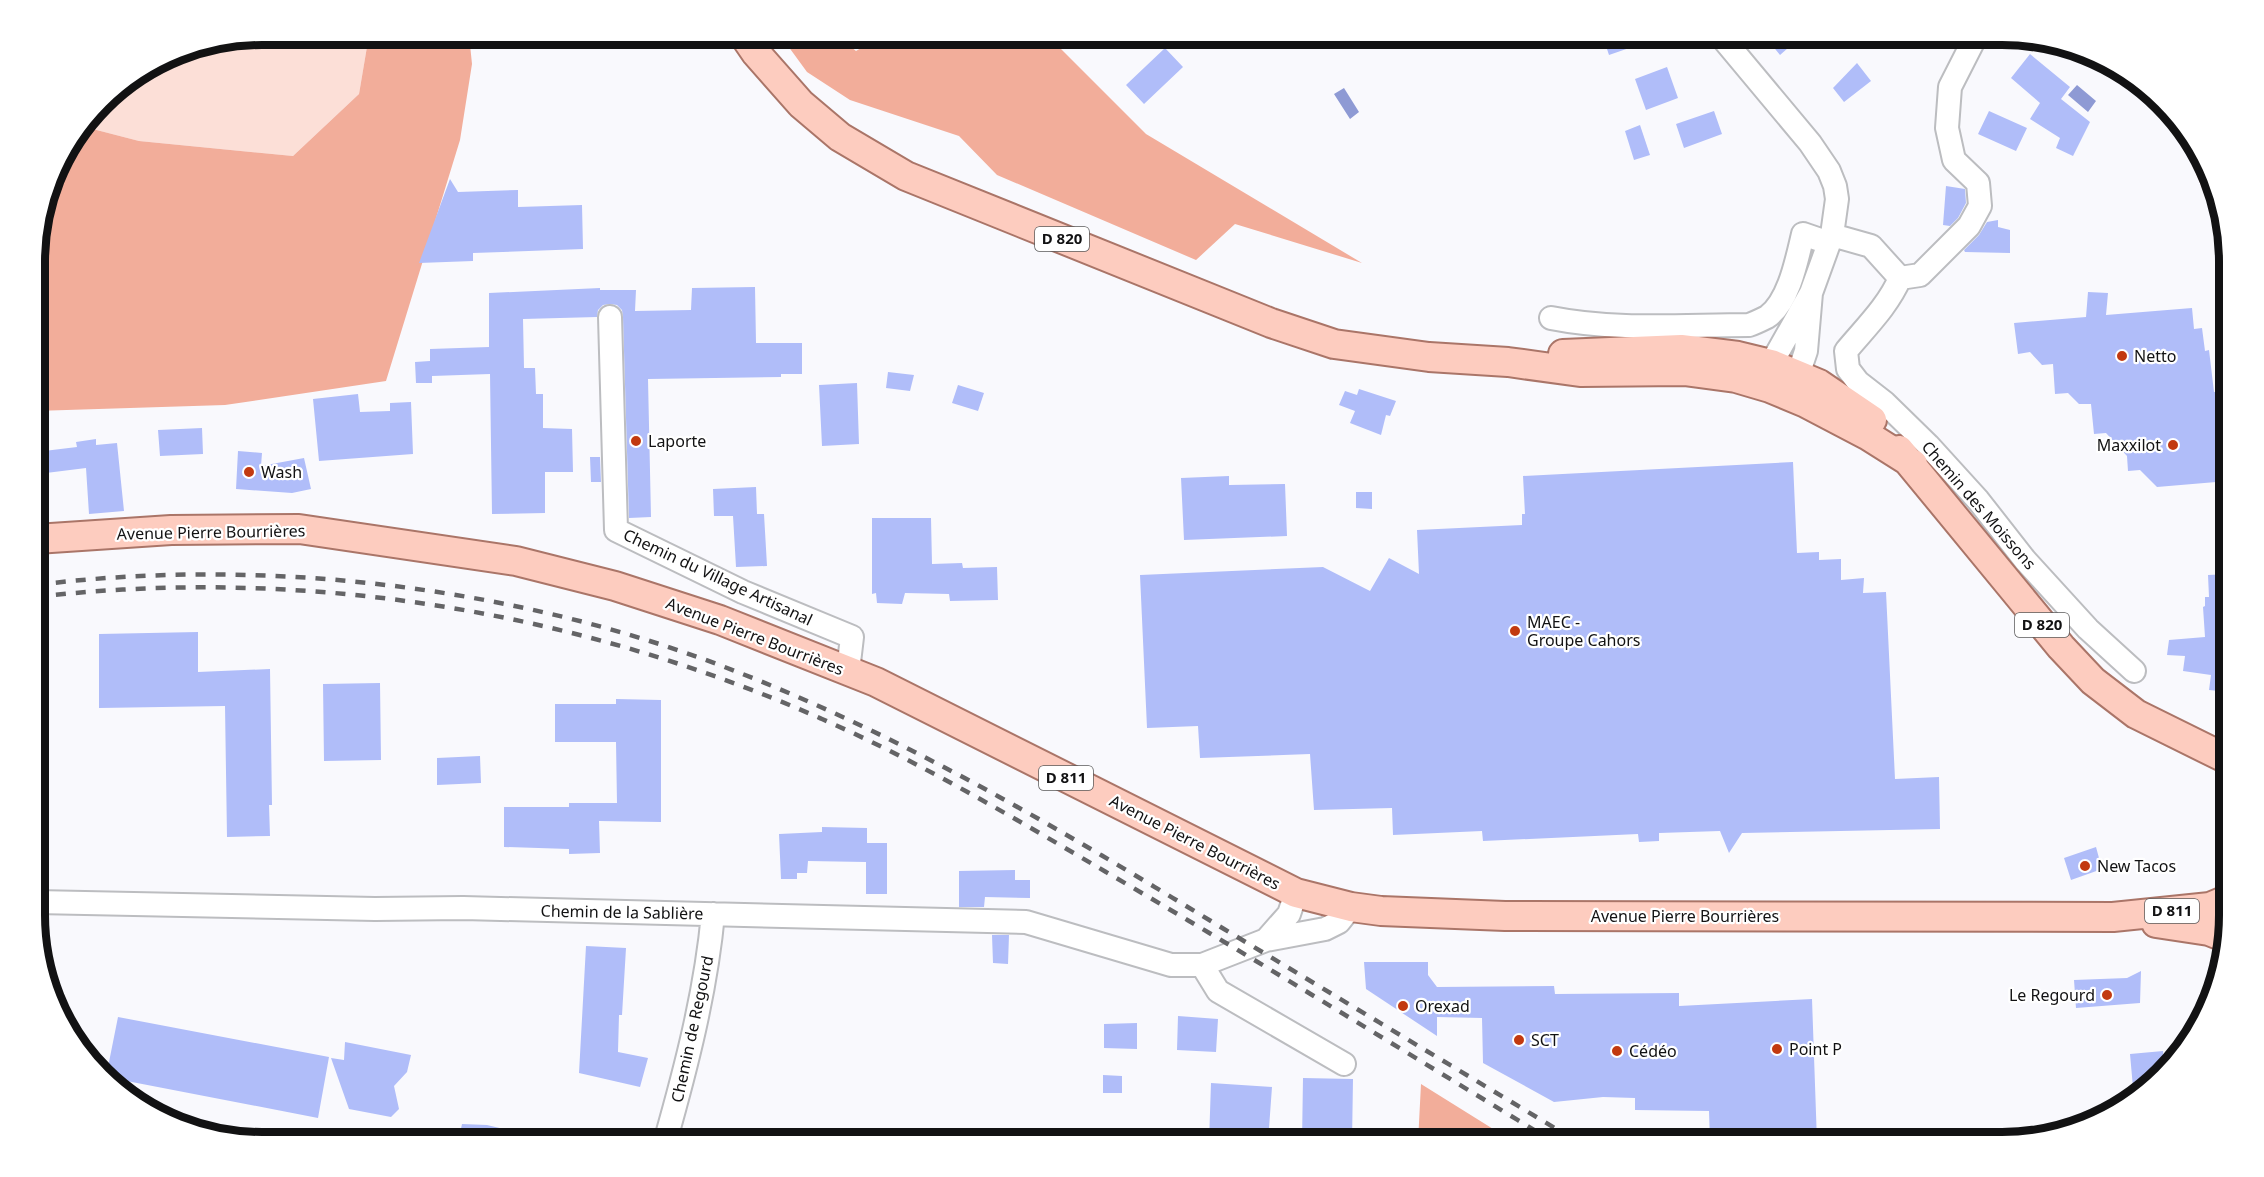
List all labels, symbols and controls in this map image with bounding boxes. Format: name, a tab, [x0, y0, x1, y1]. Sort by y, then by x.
road number: D 820	[1035, 227, 1089, 251]
place label: Netto	[2134, 345, 2176, 367]
marker: Netto	[2115, 349, 2129, 363]
place label: Laporte	[648, 430, 706, 452]
marker: Laporte	[629, 434, 643, 448]
place label: Maxxilot	[2097, 434, 2161, 456]
street label: Chemin des Moissons	[1917, 436, 2041, 574]
marker: Maxxilot	[2166, 438, 2180, 452]
place label: Wash	[261, 461, 302, 483]
marker: Wash	[242, 465, 256, 479]
street label: Avenue Pierre Bourrières	[117, 519, 305, 545]
street label: Chemin du Village Artisanal	[620, 523, 816, 631]
street label: Avenue Pierre Bourrières	[663, 592, 847, 680]
place label: MAEC - Groupe Cahors	[1527, 611, 1640, 651]
road number: D 820	[2015, 613, 2069, 637]
marker: MAEC - Groupe Cahors	[1508, 624, 1522, 638]
road number: D 811	[1039, 766, 1093, 790]
street label: Avenue Pierre Bourrières	[1106, 789, 1284, 895]
place label: New Tacos	[2097, 855, 2176, 877]
marker: New Tacos	[2078, 859, 2092, 873]
road number: D 811	[2145, 899, 2199, 923]
street label: Chemin de la Sablière	[541, 900, 703, 924]
street label: Avenue Pierre Bourrières	[1591, 905, 1779, 927]
street label: Chemin de Regourd	[666, 953, 718, 1105]
place label: Le Regourd	[2009, 984, 2095, 1006]
marker: Le Regourd	[2100, 988, 2114, 1002]
place label: Orexad	[1415, 995, 1470, 1017]
marker: Orexad	[1396, 999, 1410, 1013]
place label: SCT	[1531, 1029, 1559, 1051]
marker: SCT	[1512, 1033, 1526, 1047]
place label: Point P	[1789, 1038, 1842, 1060]
place label: Cédéo	[1629, 1040, 1677, 1062]
marker: Point P	[1770, 1042, 1784, 1056]
marker: Cédéo	[1610, 1044, 1624, 1058]

